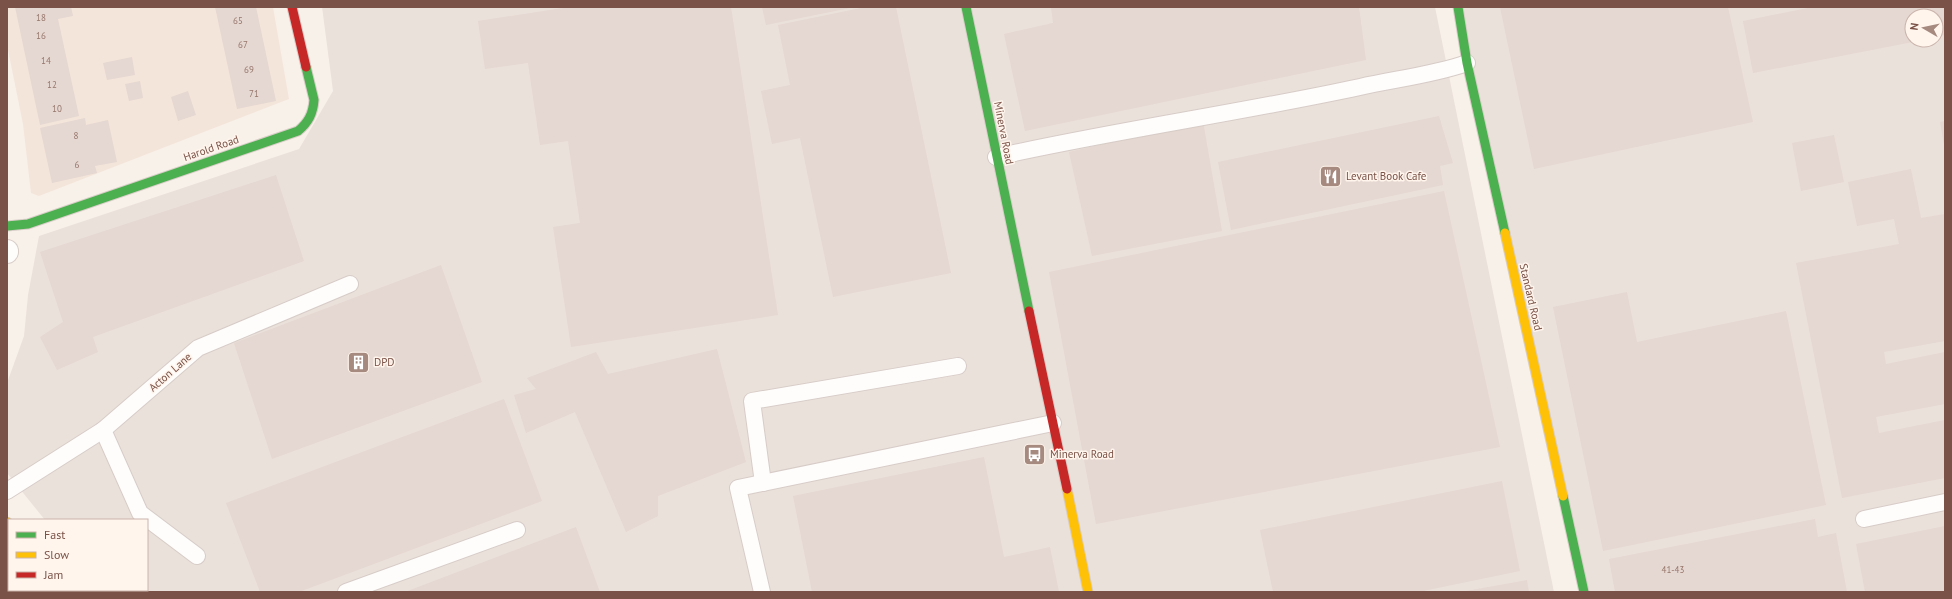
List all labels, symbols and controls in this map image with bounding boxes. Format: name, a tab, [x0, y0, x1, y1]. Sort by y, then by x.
north arrow	[1904, 8, 1944, 48]
house number: 18	[36, 12, 46, 23]
house number: 65	[233, 15, 243, 26]
text: N	[1907, 22, 1922, 31]
house number: 16	[36, 30, 46, 41]
house number: 67	[238, 39, 248, 50]
house number: 14	[41, 55, 51, 66]
house number: 69	[244, 64, 254, 75]
house number: 12	[47, 79, 57, 90]
house number: 71	[249, 88, 259, 99]
street label: Minerva Road	[991, 100, 1017, 166]
house number: 10	[52, 103, 62, 114]
house number: 8	[74, 130, 79, 141]
street label: Harold Road	[181, 132, 241, 164]
house number: 6	[75, 159, 80, 170]
restaurant icon: Levant Book Cafe	[1318, 163, 1344, 189]
place label: Levant Book Cafe	[1346, 169, 1427, 183]
street label: Standard Road	[1516, 262, 1546, 332]
street label: Acton Lane	[146, 349, 195, 394]
building icon: DPD	[345, 349, 371, 375]
place label: DPD	[374, 355, 395, 369]
bus stop icon: Minerva Road	[1021, 441, 1047, 467]
place label: Minerva Road	[1050, 447, 1114, 461]
legend	[8, 519, 148, 591]
text: Fast	[44, 527, 65, 542]
text: Slow	[44, 547, 69, 562]
house number: 41-43	[1662, 564, 1685, 575]
text: Jam	[43, 567, 63, 582]

